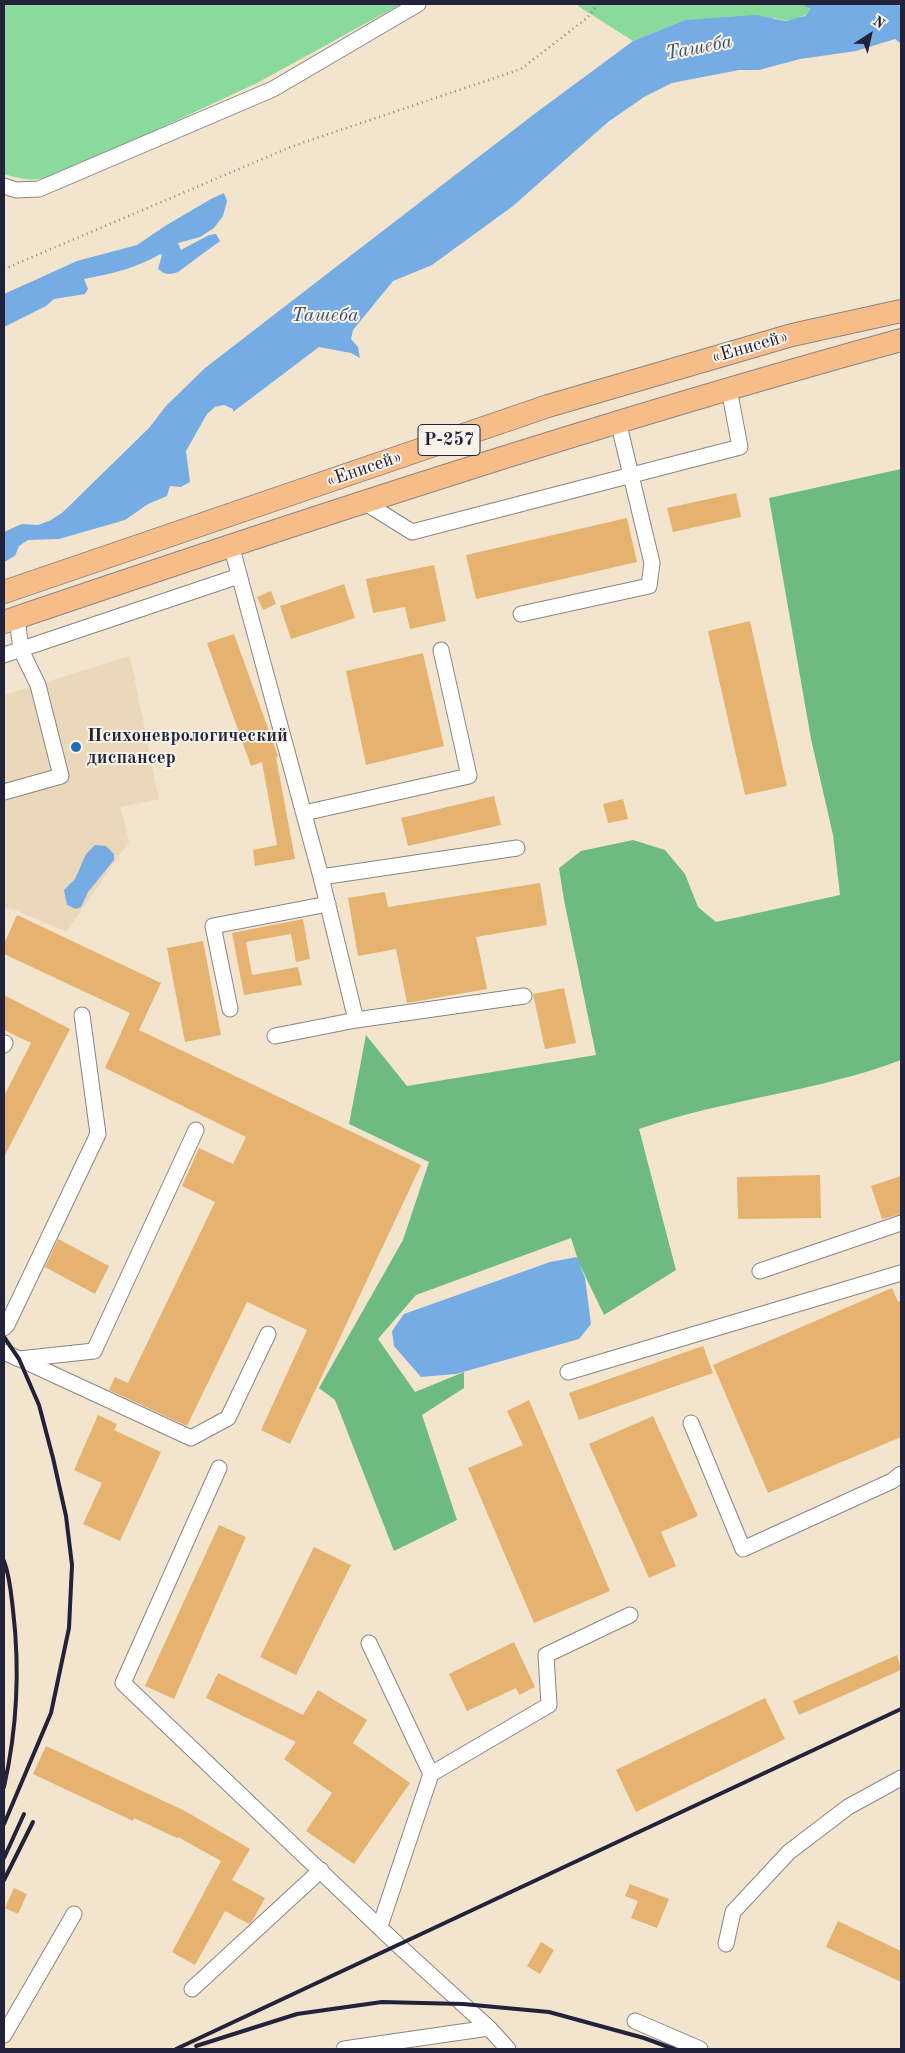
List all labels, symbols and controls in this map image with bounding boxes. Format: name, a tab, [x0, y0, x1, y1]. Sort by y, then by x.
north arrow	[845, 10, 895, 60]
text: N	[870, 14, 887, 32]
water label: Ташеба	[664, 30, 734, 66]
water label: Ташеба	[291, 304, 359, 328]
street label: «Енисей»	[709, 325, 791, 369]
road number: Р-257	[418, 424, 480, 456]
street label: «Енисей»	[323, 445, 405, 493]
place label: Психоневрологический диспансер	[87, 725, 288, 769]
marker: Психоневрологический диспансер	[69, 740, 83, 754]

